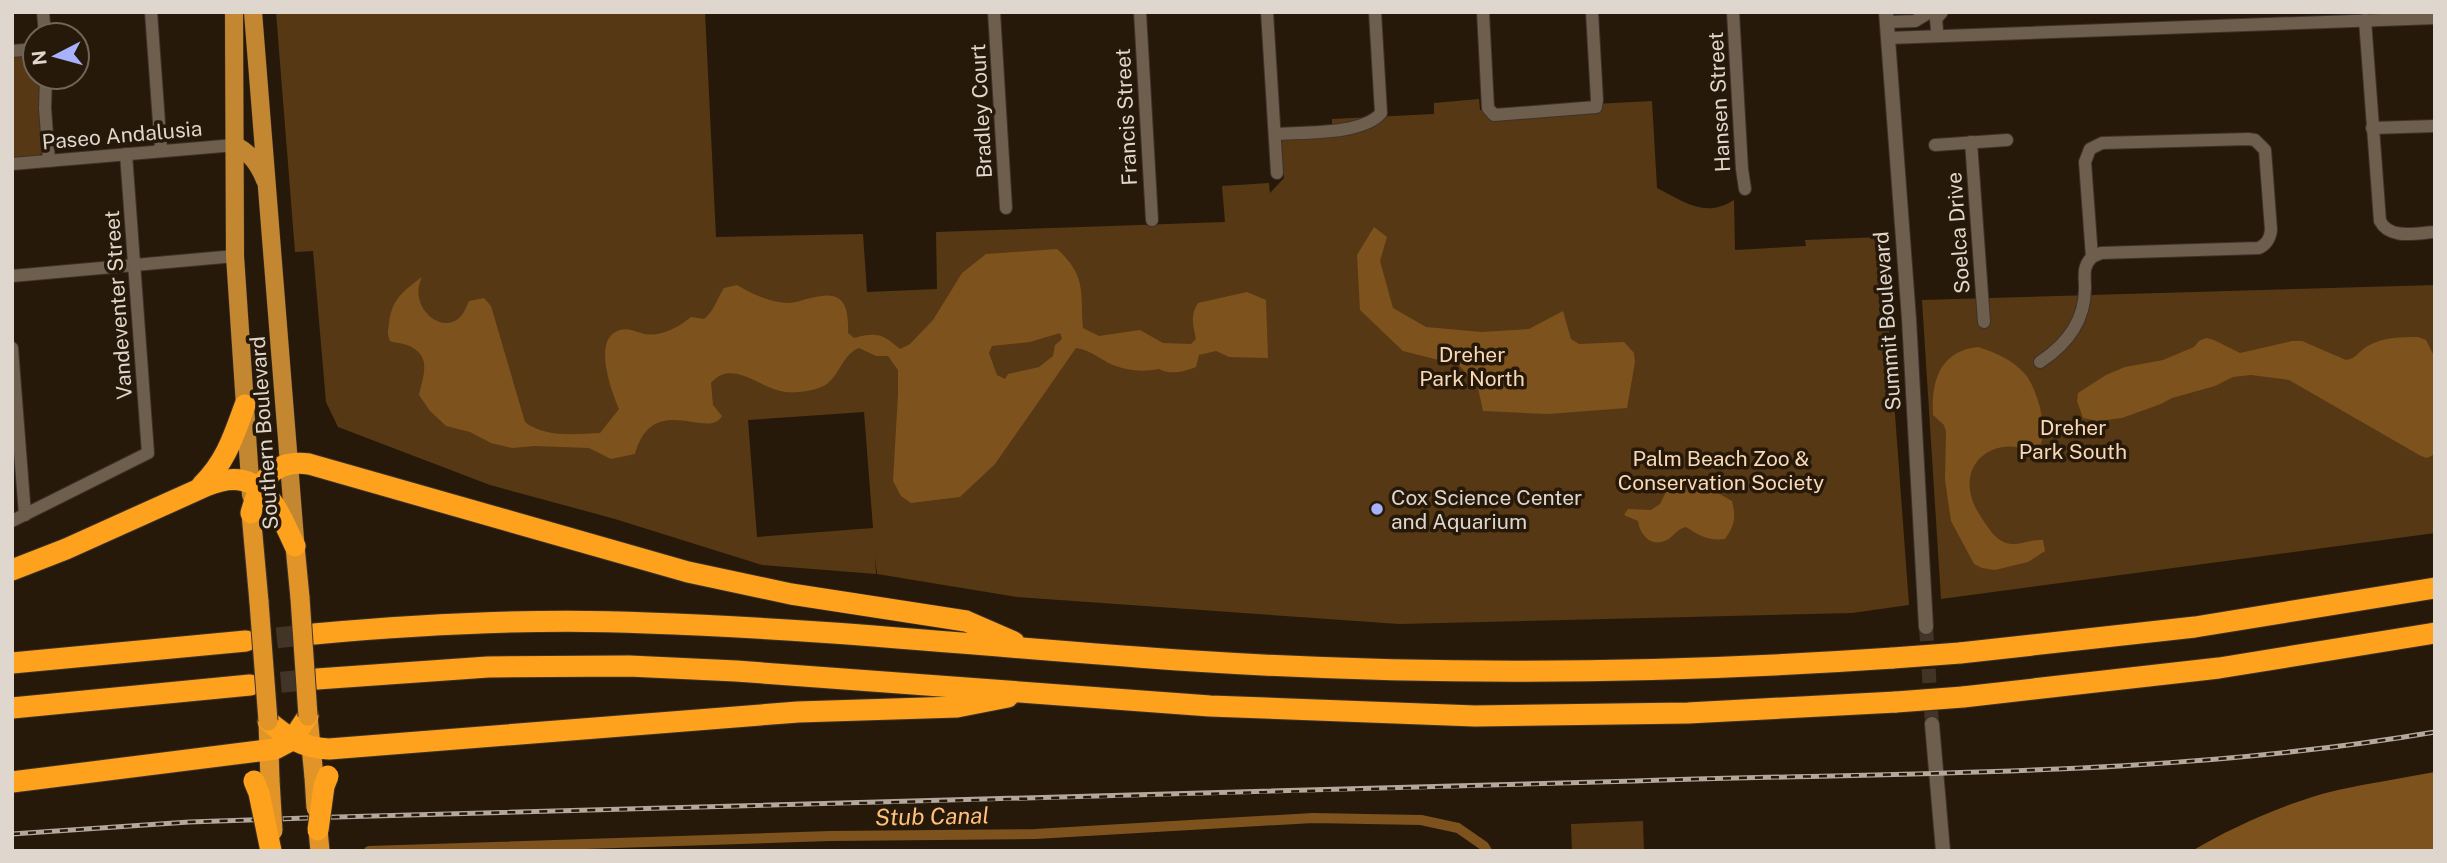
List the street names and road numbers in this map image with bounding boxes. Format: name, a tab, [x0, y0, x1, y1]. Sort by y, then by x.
street label: Hansen Street	[1703, 31, 1735, 173]
street label: Bradley Court	[965, 43, 997, 179]
street label: Francis Street	[1110, 48, 1142, 186]
street label: Paseo Andalusia	[41, 116, 203, 154]
street label: Soelca Drive	[1941, 171, 1975, 295]
street label: Vandeventer Street	[99, 210, 137, 400]
street label: Summit Boulevard	[1868, 231, 1906, 411]
street label: Southern Boulevard	[245, 335, 283, 531]

